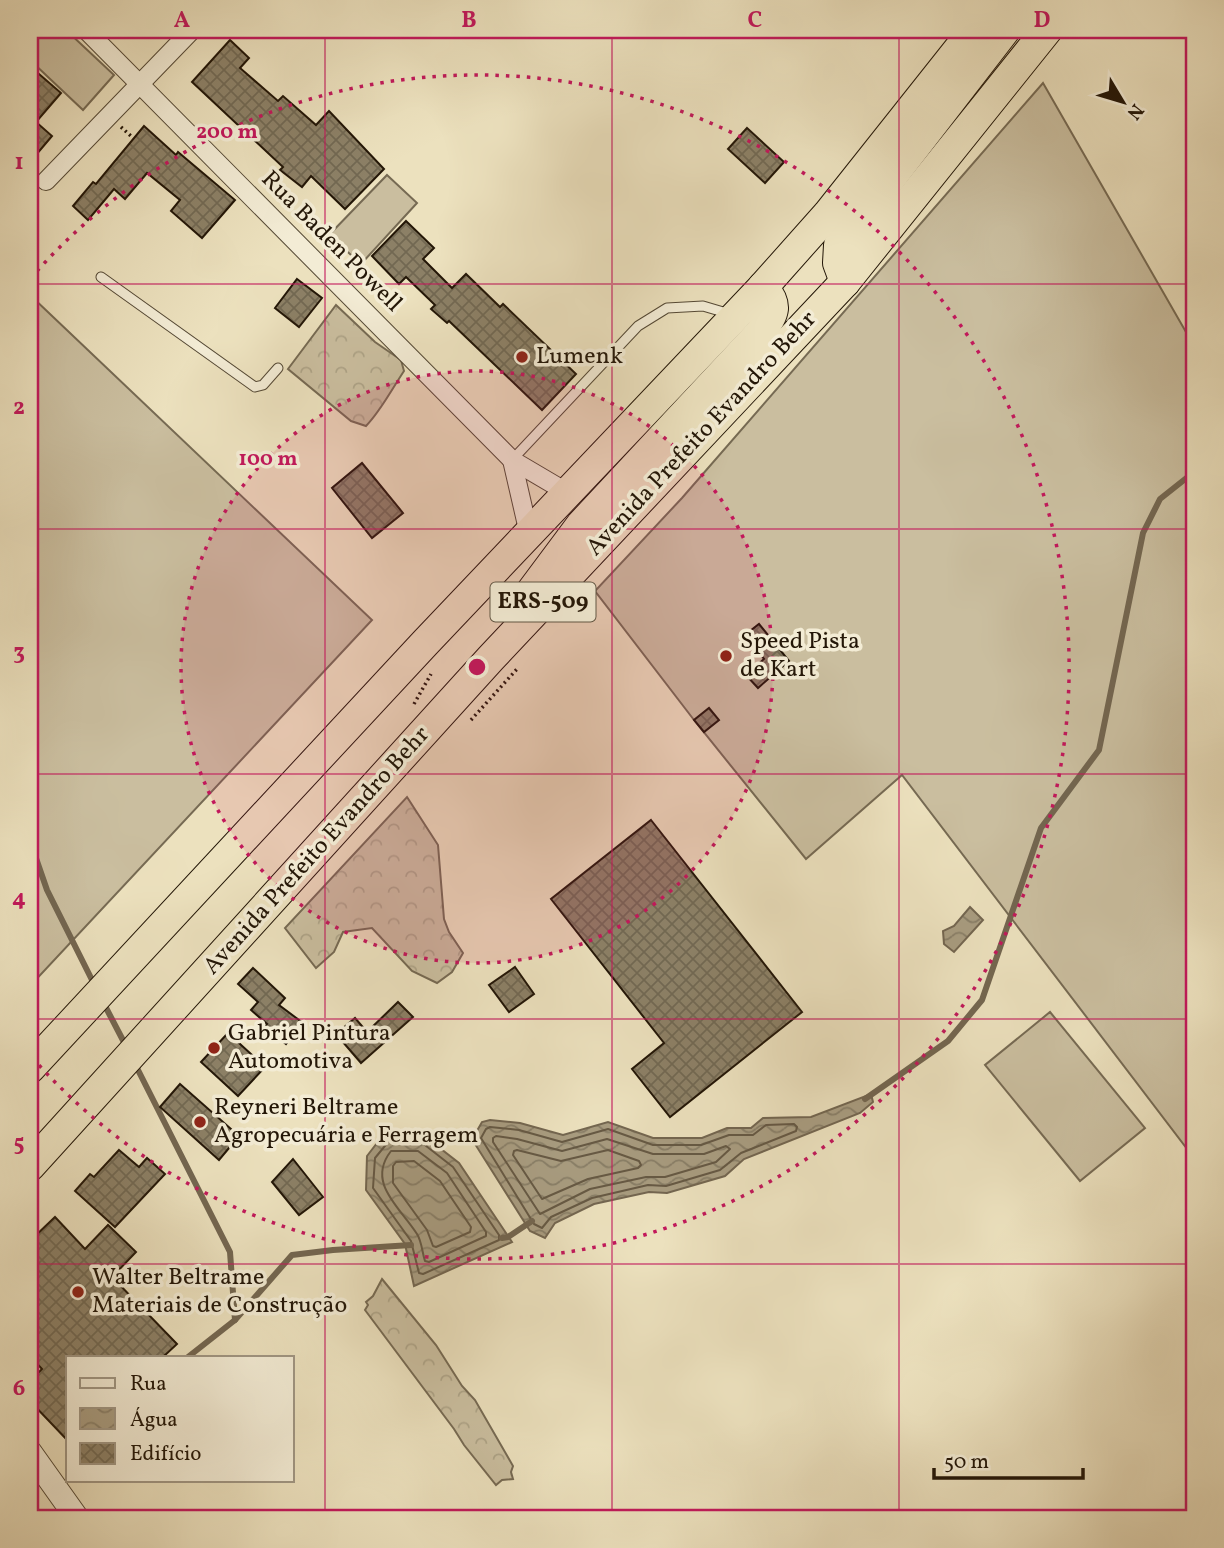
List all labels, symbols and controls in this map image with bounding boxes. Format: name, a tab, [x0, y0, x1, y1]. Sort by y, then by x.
text: A	[174, 5, 190, 37]
text: B	[461, 5, 477, 37]
text: C	[748, 5, 762, 37]
text: D	[1034, 5, 1051, 37]
north arrow	[1088, 66, 1158, 136]
text: N	[1120, 98, 1149, 125]
text: 200 m	[196, 118, 258, 147]
text: 1	[14, 147, 24, 179]
street label: Rua Baden Powell	[253, 164, 409, 320]
street label: Avenida Prefeito Evandro Behr	[579, 304, 825, 564]
place label: Lumenk	[536, 340, 623, 374]
marker: Lumenk	[514, 349, 530, 365]
text: 2	[13, 392, 25, 424]
text: 100 m	[238, 445, 298, 474]
road number: ERS-509	[490, 582, 596, 622]
place label: Speed Pista de Kart	[740, 625, 860, 687]
text: 3	[13, 637, 25, 669]
marker: Speed Pista de Kart	[718, 648, 734, 664]
centre of rings	[465, 655, 489, 679]
street label: Avenida Prefeito Evandro Behr	[196, 719, 438, 983]
text: 4	[12, 883, 26, 915]
place label: Gabriel Pintura Automotiva	[228, 1017, 391, 1079]
marker: Gabriel Pintura Automotiva	[206, 1040, 222, 1056]
place label: Reyneri Beltrame Agropecuária e Ferragem	[214, 1091, 478, 1153]
marker: Reyneri Beltrame Agropecuária e Ferragem	[192, 1114, 208, 1130]
text: 5	[13, 1128, 25, 1160]
place label: Walter Beltrame Materiais de Construção	[92, 1261, 347, 1323]
marker: Walter Beltrame Materiais de Construção	[70, 1284, 86, 1300]
legend	[66, 1356, 294, 1482]
text: Rua	[130, 1370, 167, 1399]
text: 6	[13, 1373, 25, 1405]
text: Água	[130, 1406, 178, 1435]
scale bar	[934, 1436, 1082, 1480]
text: Edifício	[130, 1440, 202, 1469]
text: 50 m	[944, 1448, 989, 1477]

